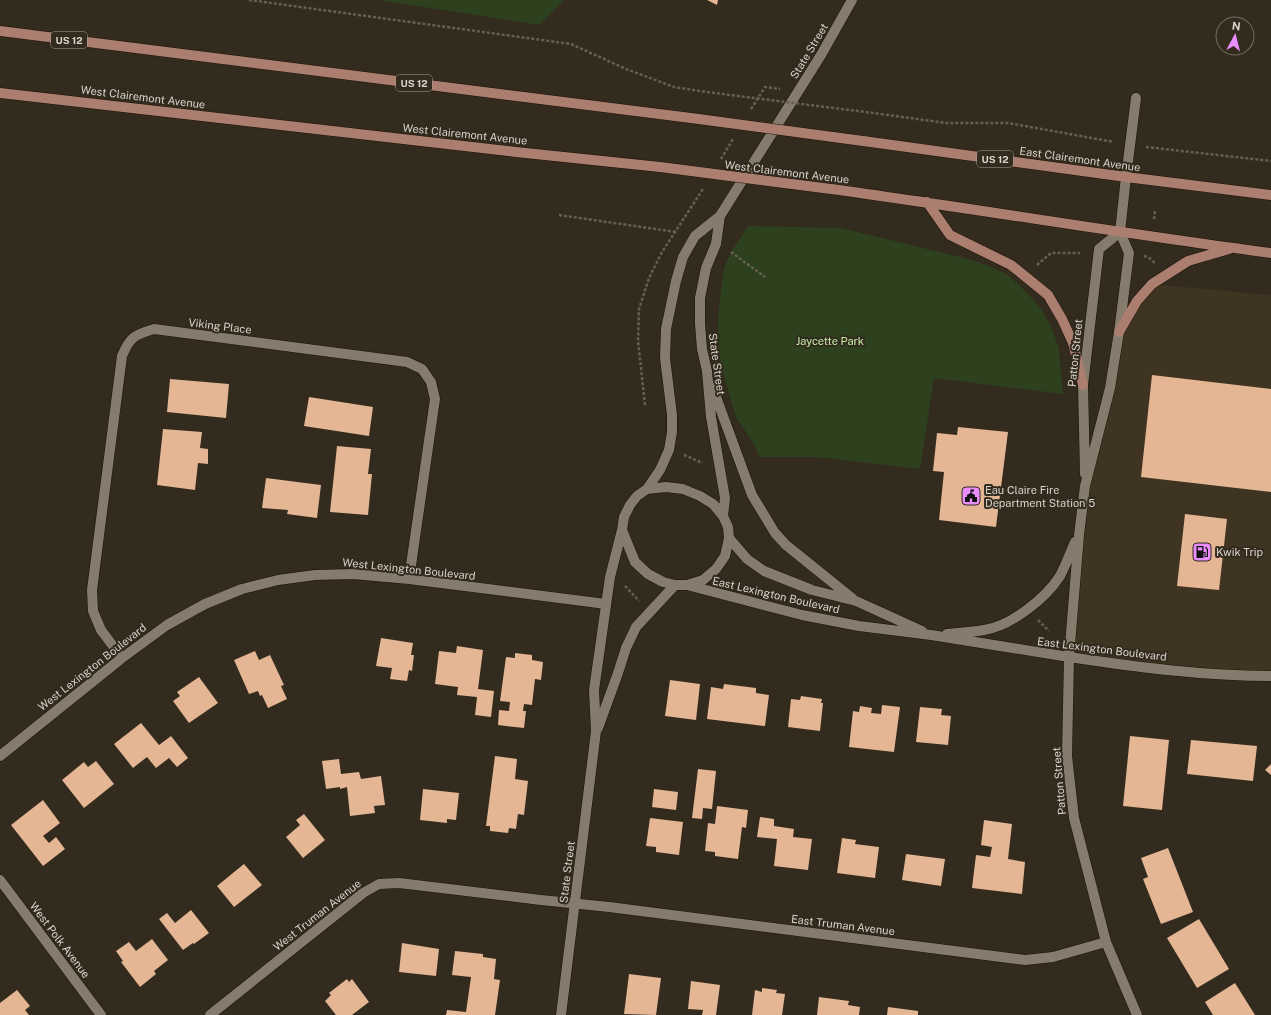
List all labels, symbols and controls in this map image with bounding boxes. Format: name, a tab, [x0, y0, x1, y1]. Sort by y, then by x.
north arrow	[1215, 16, 1255, 56]
text: N	[1231, 20, 1241, 33]
street label: State Street	[788, 21, 830, 81]
road number: US 12	[51, 32, 87, 48]
road number: US 12	[396, 75, 432, 91]
street label: West Clairemont Avenue	[80, 83, 206, 111]
street label: West Clairemont Avenue	[402, 121, 528, 147]
street label: East Clairemont Avenue	[1019, 145, 1141, 173]
road number: US 12	[977, 151, 1013, 167]
street label: West Clairemont Avenue	[724, 158, 850, 186]
street label: Viking Place	[188, 316, 252, 336]
street label: Patton Street	[1065, 319, 1085, 387]
street label: State Street	[707, 332, 727, 396]
park label: Jaycette Park	[796, 335, 864, 347]
place label: Eau Claire Fire Department Station 5	[985, 484, 1095, 509]
public building icon: Eau Claire Fire Department Station 5	[960, 485, 982, 507]
fuel station icon: Kwik Trip	[1191, 541, 1213, 563]
place label: Kwik Trip	[1216, 546, 1264, 558]
street label: West Lexington Boulevard	[342, 556, 476, 582]
street label: East Lexington Boulevard	[711, 574, 841, 616]
street label: West Lexington Boulevard	[36, 621, 148, 713]
street label: East Lexington Boulevard	[1037, 635, 1167, 663]
street label: Patton Street	[1050, 747, 1068, 815]
street label: State Street	[557, 840, 577, 904]
street label: West Truman Avenue	[271, 877, 363, 953]
street label: West Polk Avenue	[28, 900, 92, 980]
street label: East Truman Avenue	[790, 913, 896, 937]

